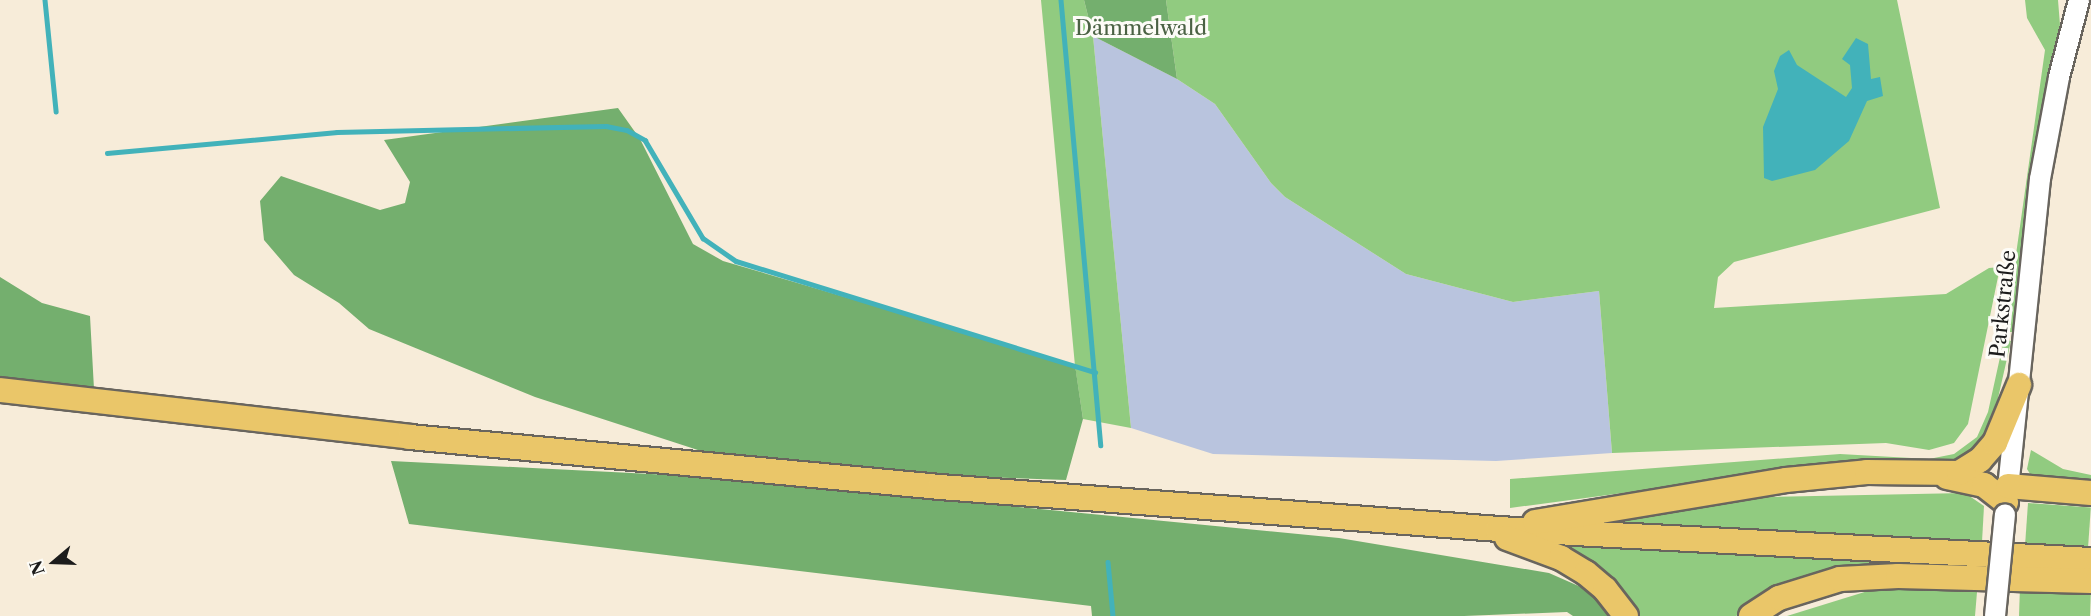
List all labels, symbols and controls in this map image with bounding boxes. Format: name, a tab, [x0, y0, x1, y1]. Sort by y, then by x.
park label: Dämmelwald	[1075, 15, 1207, 41]
street label: Parkstraße	[1985, 249, 2021, 359]
north arrow	[24, 532, 84, 592]
text: N	[25, 558, 49, 578]

